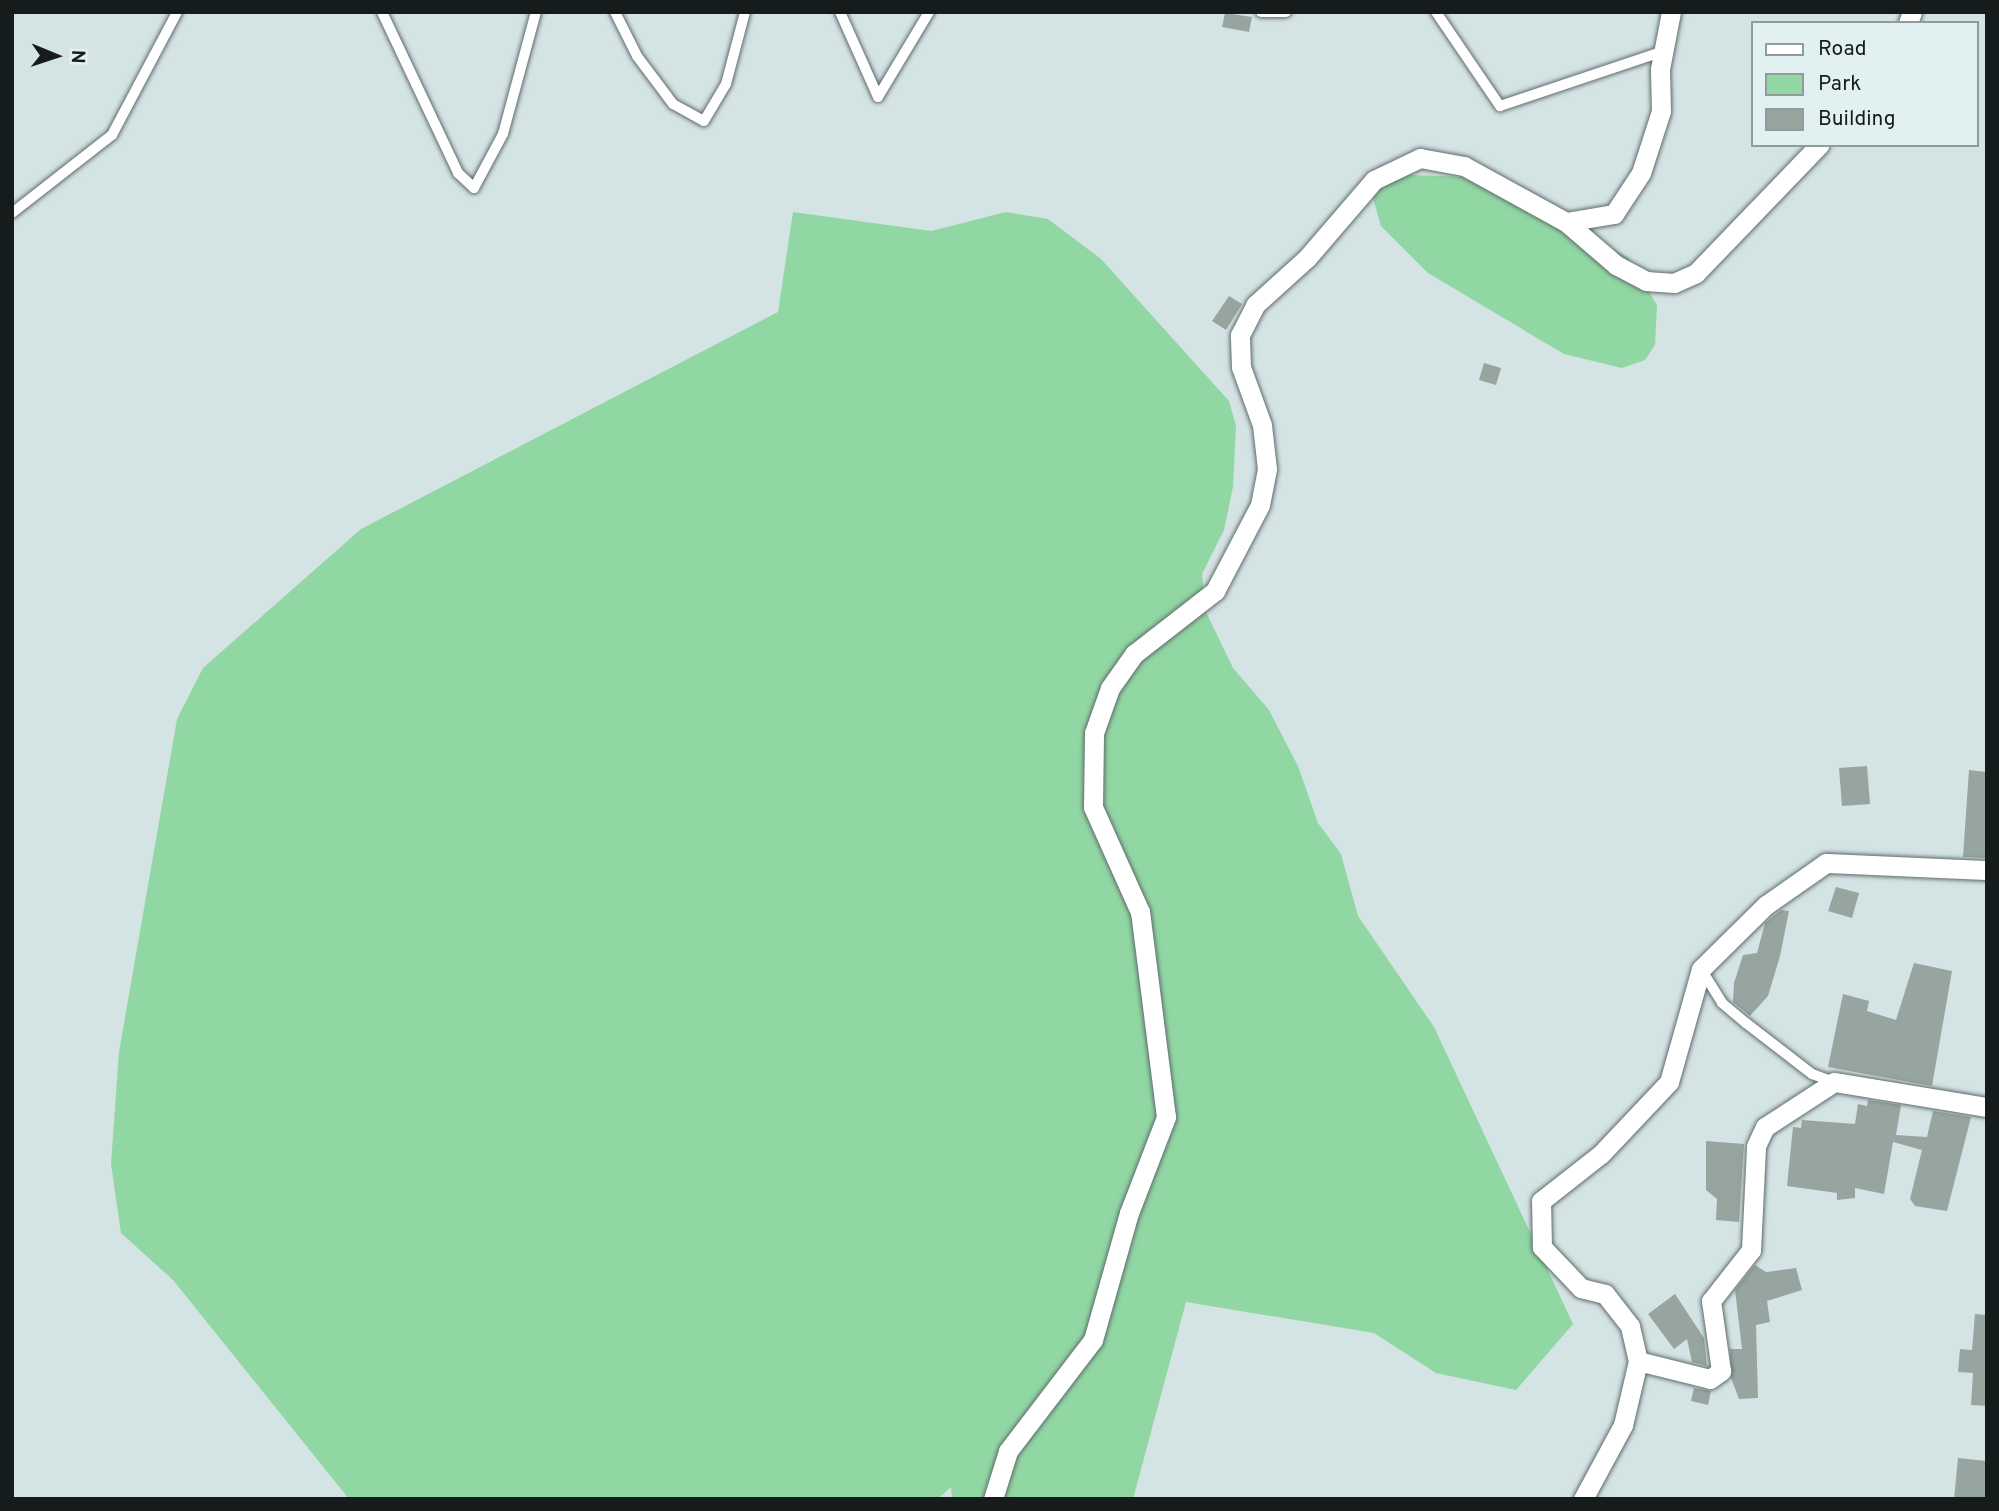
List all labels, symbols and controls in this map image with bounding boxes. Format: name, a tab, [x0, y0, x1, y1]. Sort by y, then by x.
north arrow	[21, 21, 91, 91]
legend	[1750, 21, 1978, 147]
text: Road	[1818, 36, 1867, 63]
text: N	[65, 49, 89, 64]
text: Park	[1818, 71, 1861, 98]
text: Building	[1818, 106, 1896, 133]

